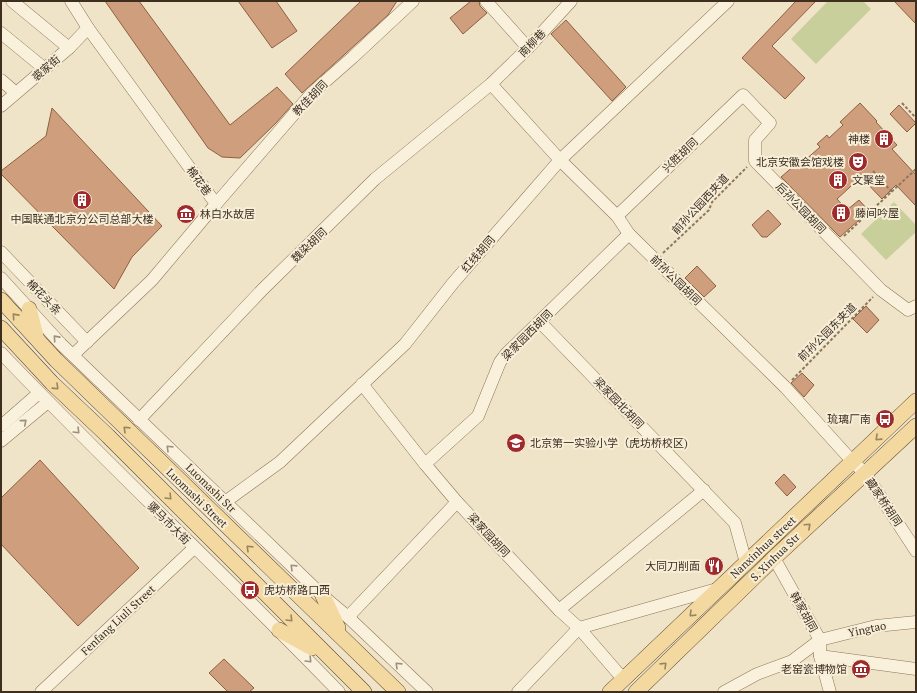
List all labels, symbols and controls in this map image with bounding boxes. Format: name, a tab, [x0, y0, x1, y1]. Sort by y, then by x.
street label: 南柳巷	[516, 26, 548, 60]
street label: 裘家街	[29, 52, 63, 84]
street label: 教佳胡同	[290, 77, 330, 119]
building icon: 神楼	[873, 128, 895, 150]
place label: 神楼	[848, 132, 870, 146]
street label: 兴胜胡同	[659, 135, 701, 175]
theatre icon: 北京安徽会馆戏楼	[847, 151, 869, 173]
place label: 北京安徽会馆戏楼	[756, 155, 844, 169]
street label: 棉花巷	[184, 164, 214, 198]
building icon: 文聚堂	[827, 169, 849, 191]
street label: 前孙公园西夹道	[669, 171, 731, 237]
place label: 文聚堂	[852, 173, 885, 187]
street label: 后孙公园胡同	[773, 179, 829, 237]
building icon: 中国联通北京分公司总部大楼	[71, 189, 93, 211]
building icon: 藤间吟屋	[830, 202, 852, 224]
museum icon: 林白水故居	[175, 203, 197, 225]
place label: 藤间吟屋	[855, 206, 899, 220]
place label: 林白水故居	[200, 207, 255, 221]
place label: 中国联通北京分公司总部大楼	[11, 212, 154, 226]
street label: 魏染胡同	[288, 225, 330, 265]
street label: 红线胡同	[458, 233, 498, 275]
street label: 前孙公园胡同	[647, 252, 705, 308]
street label: 棉花头条	[24, 276, 64, 318]
street label: 前孙公园东夹道	[795, 300, 859, 364]
street label: 梁家园西胡同	[499, 307, 555, 363]
one-way arrow	[13, 313, 20, 321]
one-way arrow	[53, 335, 60, 343]
street label: 梁家园北胡同	[591, 374, 647, 432]
one-way arrow	[51, 382, 59, 389]
bus stop icon: 琉璃厂南	[874, 408, 896, 430]
place label: 琉璃厂南	[827, 412, 871, 426]
one-way arrow	[20, 419, 27, 426]
one-way arrow	[72, 426, 80, 434]
one-way arrow	[123, 426, 131, 434]
school or university icon: 北京第一实验小学（虎坊桥校区)	[505, 432, 527, 454]
one-way arrow	[875, 433, 883, 441]
place label: 北京第一实验小学（虎坊桥校区)	[530, 436, 688, 450]
one-way arrow	[166, 445, 174, 453]
street label: Luomashi Str	[183, 460, 240, 516]
street label: Luomashi Street	[163, 465, 231, 531]
street label: 藏家桥胡同	[863, 475, 905, 529]
one-way arrow	[164, 492, 172, 500]
street label: 骡马市大街	[145, 499, 193, 547]
street label: 梁家园胡同	[465, 510, 513, 560]
street label: Nanxinhua street	[727, 513, 799, 581]
one-way arrow	[803, 523, 811, 531]
street label: S. Xinhua Str	[747, 529, 803, 584]
one-way arrow	[246, 546, 254, 553]
restaurant icon: 大同刀削面	[703, 555, 725, 577]
place label: 大同刀削面	[645, 559, 700, 573]
one-way arrow	[290, 564, 298, 572]
bus stop icon: 虎坊桥路口西	[239, 579, 261, 601]
street label: Fenfang Liuli Street	[78, 582, 158, 658]
place label: 虎坊桥路口西	[264, 583, 330, 597]
street label: 韩家胡同	[787, 589, 821, 635]
one-way arrow	[689, 609, 697, 617]
one-way arrow	[286, 614, 293, 622]
street label: Yingtao	[847, 618, 887, 640]
one-way arrow	[304, 655, 311, 663]
museum icon: 老窑瓷博物馆	[850, 658, 872, 680]
one-way arrow	[395, 662, 403, 670]
one-way arrow	[659, 662, 667, 670]
place label: 老窑瓷博物馆	[781, 662, 847, 676]

